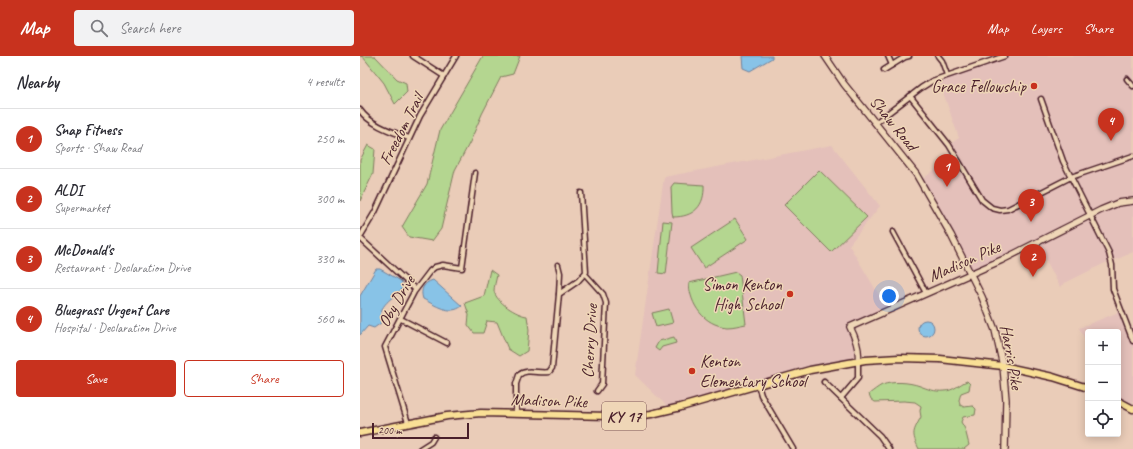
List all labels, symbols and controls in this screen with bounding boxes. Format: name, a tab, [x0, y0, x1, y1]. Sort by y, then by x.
search box	[74, 10, 354, 46]
text: Map	[20, 16, 50, 40]
icon: search	[88, 17, 110, 39]
text: Search here	[120, 19, 181, 38]
text: Map	[987, 20, 1009, 37]
text: Layers	[1031, 20, 1062, 37]
text: Share	[1084, 20, 1113, 37]
text: Nearby	[16, 72, 59, 93]
text: 4 results	[306, 74, 344, 90]
place label: Grace Fellowship	[931, 76, 1028, 97]
marker: Grace Fellowship	[1029, 81, 1039, 91]
street label: Freedom Trail	[375, 87, 430, 168]
street label: Shaw Road	[865, 91, 924, 157]
pin: 4	[1098, 108, 1124, 141]
text: Snap Fitness	[54, 121, 121, 140]
text: 1	[26, 131, 32, 147]
text: 250 m	[316, 131, 344, 147]
text: Sports · Shaw Road	[54, 140, 142, 156]
pin: 1	[934, 154, 960, 187]
text: ALDI	[54, 181, 83, 200]
pin: 3	[1018, 189, 1044, 222]
text: 2	[26, 191, 32, 207]
text: 300 m	[316, 191, 344, 207]
text: Supermarket	[54, 200, 109, 216]
street label: Madison Pike	[925, 236, 1005, 287]
text: McDonald's	[54, 241, 113, 260]
pin: 2	[1020, 244, 1046, 277]
text: 3	[26, 251, 32, 267]
text: 330 m	[316, 251, 344, 267]
text: Restaurant · Declaration Drive	[54, 260, 191, 276]
street label: Oby Drive	[373, 270, 420, 331]
place label: Simon Kenton High School	[703, 274, 785, 315]
your location	[879, 286, 899, 306]
marker: Simon Kenton High School	[785, 289, 795, 299]
text: Bluegrass Urgent Care	[54, 301, 169, 320]
street label: Cherry Drive	[577, 302, 602, 378]
text: 4	[26, 311, 32, 327]
text: 560 m	[316, 311, 344, 327]
text: Hospital · Declaration Drive	[54, 320, 176, 336]
street label: Harris Pike	[995, 323, 1028, 393]
map controls	[1085, 329, 1121, 437]
button: +	[1085, 329, 1121, 365]
place label: Kenton Elementary School	[700, 351, 809, 392]
button: Save	[16, 360, 176, 397]
button: Share	[184, 360, 344, 397]
button: −	[1085, 365, 1121, 401]
marker: Kenton Elementary School	[687, 366, 697, 376]
street label: Madison Pike	[511, 389, 589, 412]
button: locate	[1085, 401, 1121, 437]
road number: KY 17	[602, 402, 646, 430]
scale bar	[372, 421, 469, 440]
text: 200 m	[378, 423, 402, 437]

